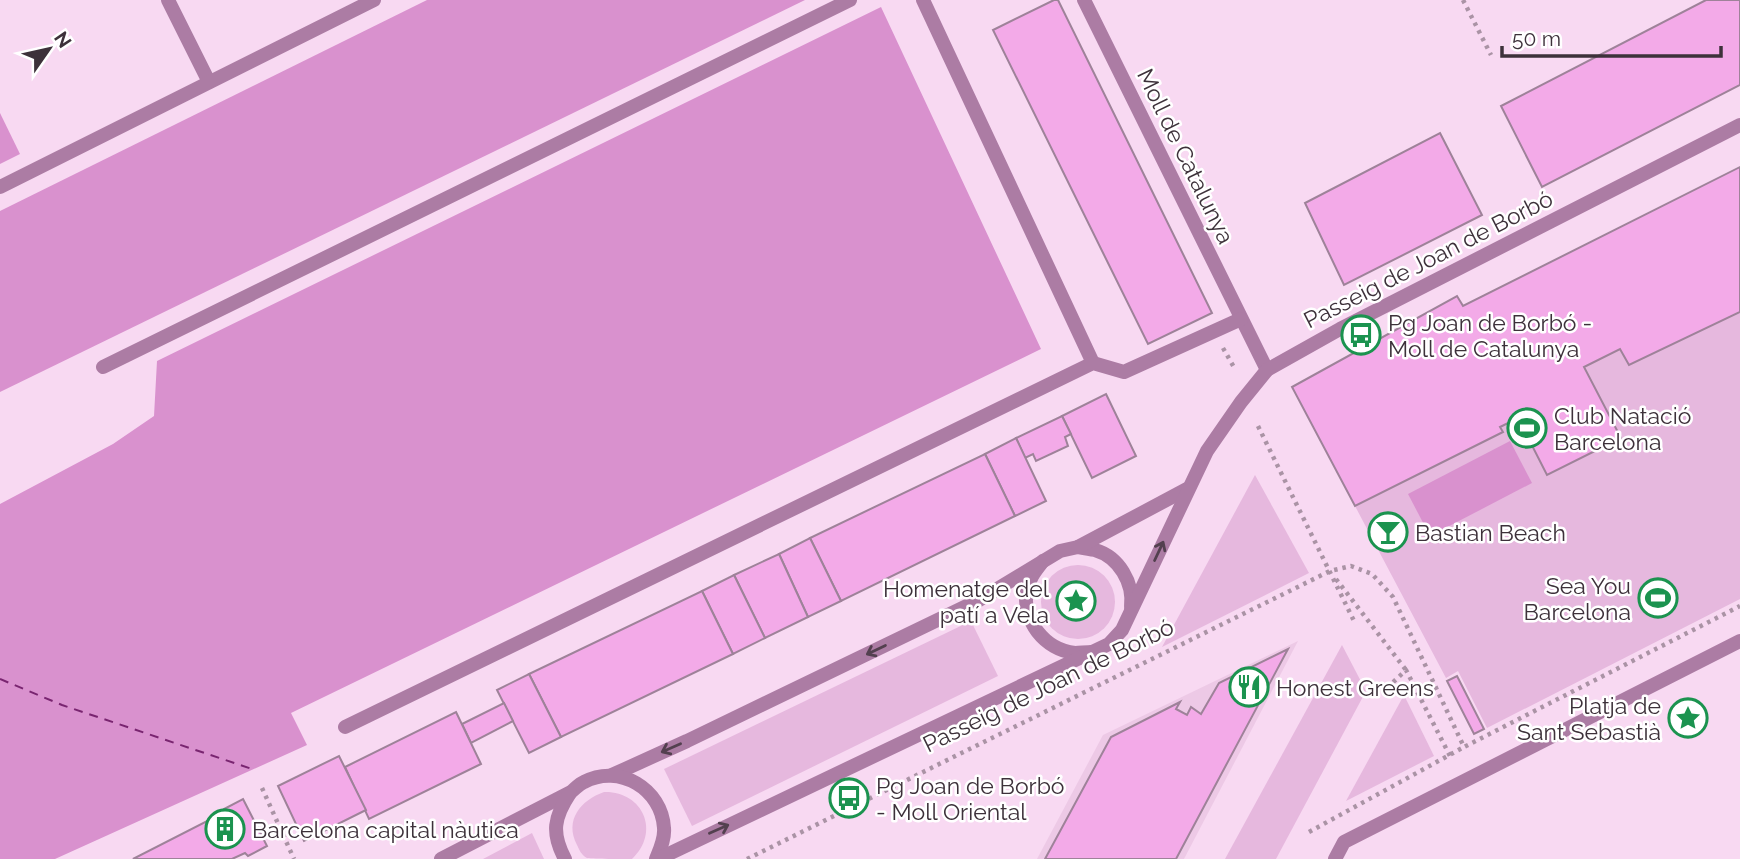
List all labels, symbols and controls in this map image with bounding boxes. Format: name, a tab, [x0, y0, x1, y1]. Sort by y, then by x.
north arrow	[14, 14, 84, 84]
scale bar	[1502, 14, 1721, 58]
text: 50 m	[1512, 26, 1561, 51]
text: N	[50, 27, 76, 52]
street label: Moll de Catalunya	[1132, 64, 1240, 248]
street label: Passeig de Joan de Borbó	[1299, 184, 1557, 334]
place label: Pg Joan de Borbó - Moll de Catalunya	[1388, 309, 1592, 362]
bus stop icon: Pg Joan de Borbó - Moll de Catalunya	[1340, 314, 1382, 356]
place label: Club Natació Barcelona	[1554, 402, 1691, 455]
sports icon: Club Natació Barcelona	[1506, 407, 1548, 449]
bar icon: Bastian Beach	[1367, 511, 1409, 553]
place label: Bastian Beach	[1415, 519, 1566, 546]
one-way arrow	[1153, 541, 1166, 562]
place label: Sea You Barcelona	[1524, 572, 1631, 625]
place label: Homenatge del patí a Vela	[883, 575, 1050, 628]
sports icon: Sea You Barcelona	[1637, 577, 1679, 619]
place icon: Homenatge del patí a Vela	[1055, 580, 1097, 622]
street label: Passeig de Joan de Borbó	[918, 612, 1178, 758]
one-way arrow	[866, 644, 887, 657]
restaurant icon: Honest Greens	[1228, 666, 1270, 708]
place label: Honest Greens	[1276, 674, 1434, 701]
place label: Platja de Sant Sebastià	[1517, 692, 1661, 745]
place icon: Platja de Sant Sebastià	[1667, 697, 1709, 739]
one-way arrow	[661, 742, 682, 756]
place label: Pg Joan de Borbó - Moll Oriental	[876, 772, 1065, 825]
bus stop icon: Pg Joan de Borbó - Moll Oriental	[828, 777, 870, 819]
building icon: Barcelona capital nàutica	[204, 808, 246, 850]
place label: Barcelona capital nàutica	[252, 816, 519, 843]
one-way arrow	[708, 822, 730, 835]

